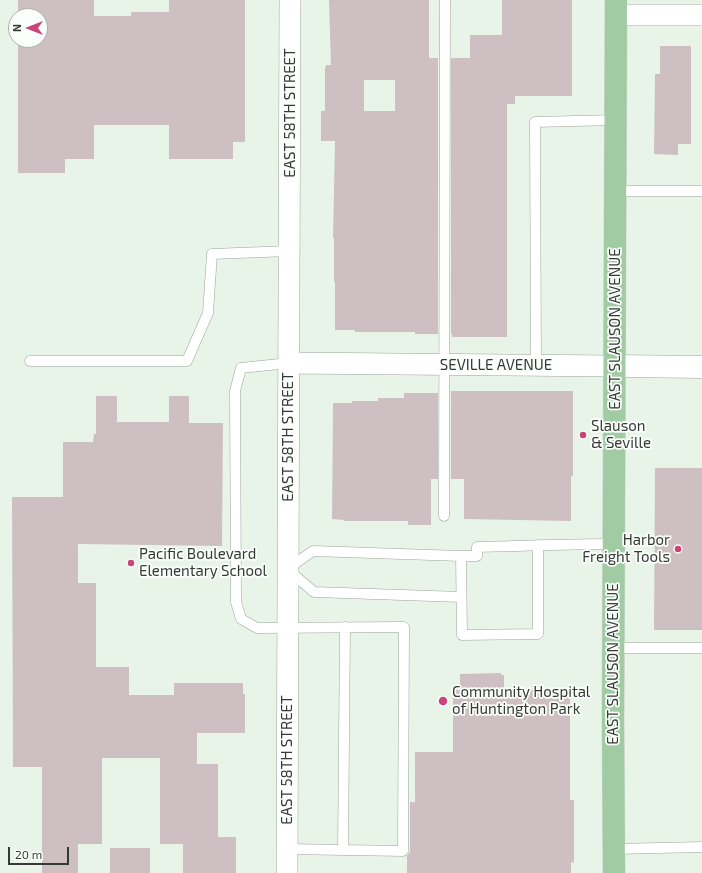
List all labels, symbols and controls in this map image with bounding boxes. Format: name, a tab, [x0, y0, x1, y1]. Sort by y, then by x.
north arrow	[8, 8, 48, 48]
text: N	[10, 24, 23, 32]
street label: EAST 58TH STREET	[281, 48, 299, 178]
street label: EAST SLAUSON AVENUE	[606, 248, 624, 410]
street label: SEVILLE AVENUE	[440, 356, 552, 374]
street label: EAST 58TH STREET	[279, 372, 297, 502]
place label: Slauson & Seville	[591, 417, 651, 452]
marker: Slauson & Seville	[578, 430, 588, 440]
place label: Harbor Freight Tools	[582, 531, 670, 566]
marker: Harbor Freight Tools	[673, 544, 683, 554]
place label: Pacific Boulevard Elementary School	[139, 545, 267, 580]
marker: Pacific Boulevard Elementary School	[126, 558, 136, 568]
street label: EAST SLAUSON AVENUE	[604, 583, 622, 745]
place label: Community Hospital of Huntington Park	[452, 683, 590, 718]
street label: EAST 58TH STREET	[278, 695, 296, 825]
marker: Community Hospital of Huntington Park	[437, 695, 449, 707]
scale bar	[10, 839, 71, 865]
text: 20 m	[15, 847, 42, 861]

